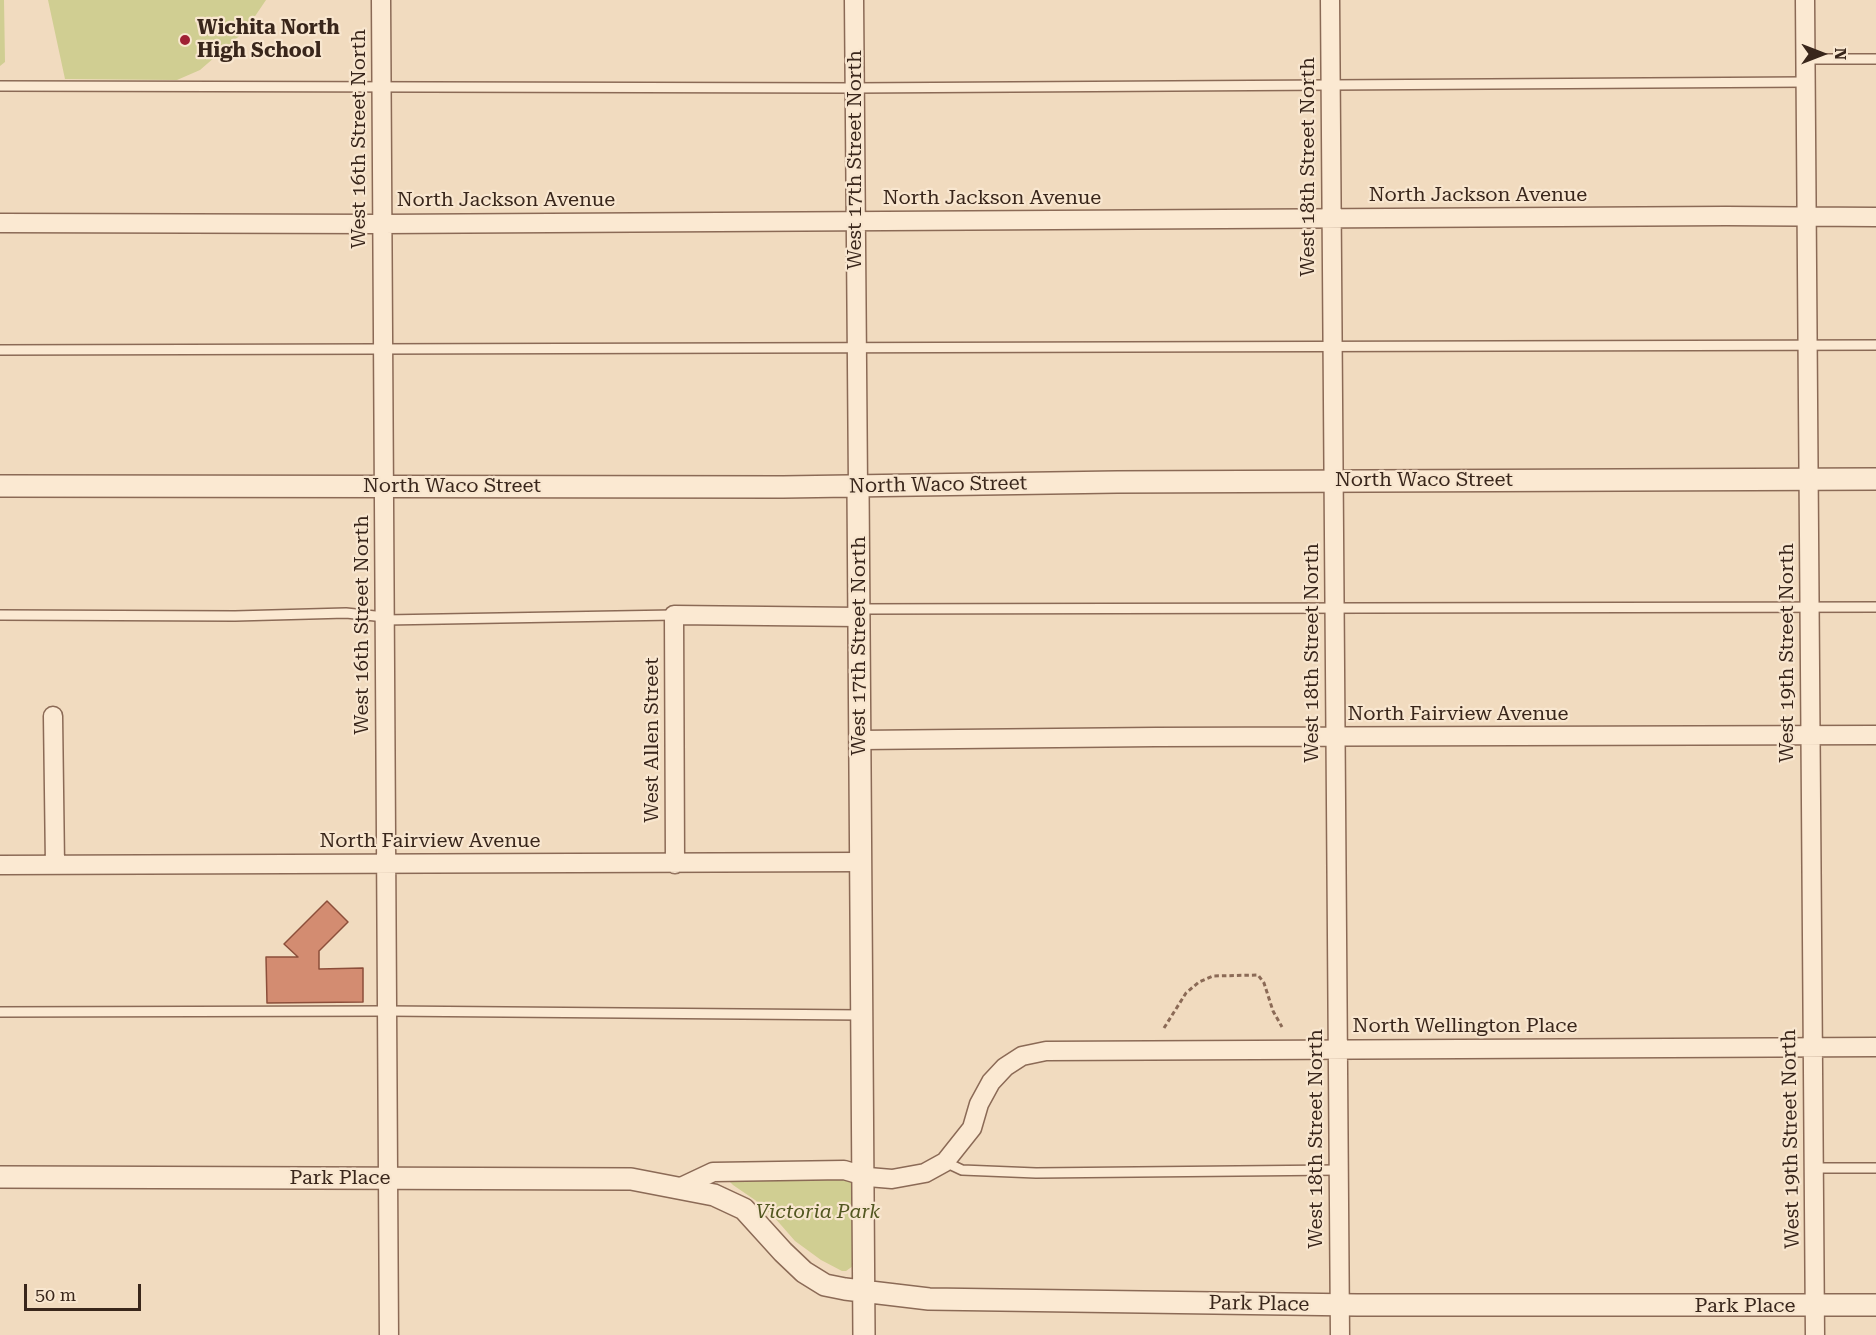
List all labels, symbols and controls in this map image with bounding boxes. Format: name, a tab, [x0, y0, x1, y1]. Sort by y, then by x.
place label: Wichita North High School	[197, 16, 340, 63]
north arrow	[1792, 24, 1852, 84]
street label: West 16th Street North	[347, 29, 371, 249]
marker: Wichita North High School	[178, 33, 192, 47]
text: N	[1831, 48, 1850, 60]
street label: West 17th Street North	[843, 50, 867, 270]
street label: West 18th Street North	[1296, 57, 1320, 277]
street label: North Jackson Avenue	[1369, 183, 1587, 207]
street label: North Jackson Avenue	[883, 186, 1101, 210]
street label: North Jackson Avenue	[397, 188, 615, 212]
street label: North Waco Street	[1335, 468, 1513, 492]
street label: North Waco Street	[849, 471, 1027, 499]
street label: North Waco Street	[363, 474, 541, 498]
street label: West 16th Street North	[350, 515, 374, 735]
street label: West 17th Street North	[847, 536, 871, 756]
street label: West 18th Street North	[1300, 543, 1324, 763]
street label: West 19th Street North	[1775, 543, 1799, 763]
street label: West Allen Street	[640, 657, 664, 823]
street label: North Fairview Avenue	[1348, 702, 1568, 726]
street label: North Fairview Avenue	[320, 829, 540, 853]
street label: North Wellington Place	[1353, 1014, 1577, 1038]
street label: West 18th Street North	[1304, 1029, 1328, 1249]
street label: West 19th Street North	[1777, 1029, 1805, 1249]
street label: Park Place	[290, 1166, 390, 1190]
park label: Victoria Park	[756, 1200, 880, 1224]
scale bar	[27, 1272, 144, 1310]
text: 50 m	[35, 1284, 76, 1305]
street label: Park Place	[1208, 1291, 1310, 1317]
street label: Park Place	[1695, 1294, 1795, 1318]

